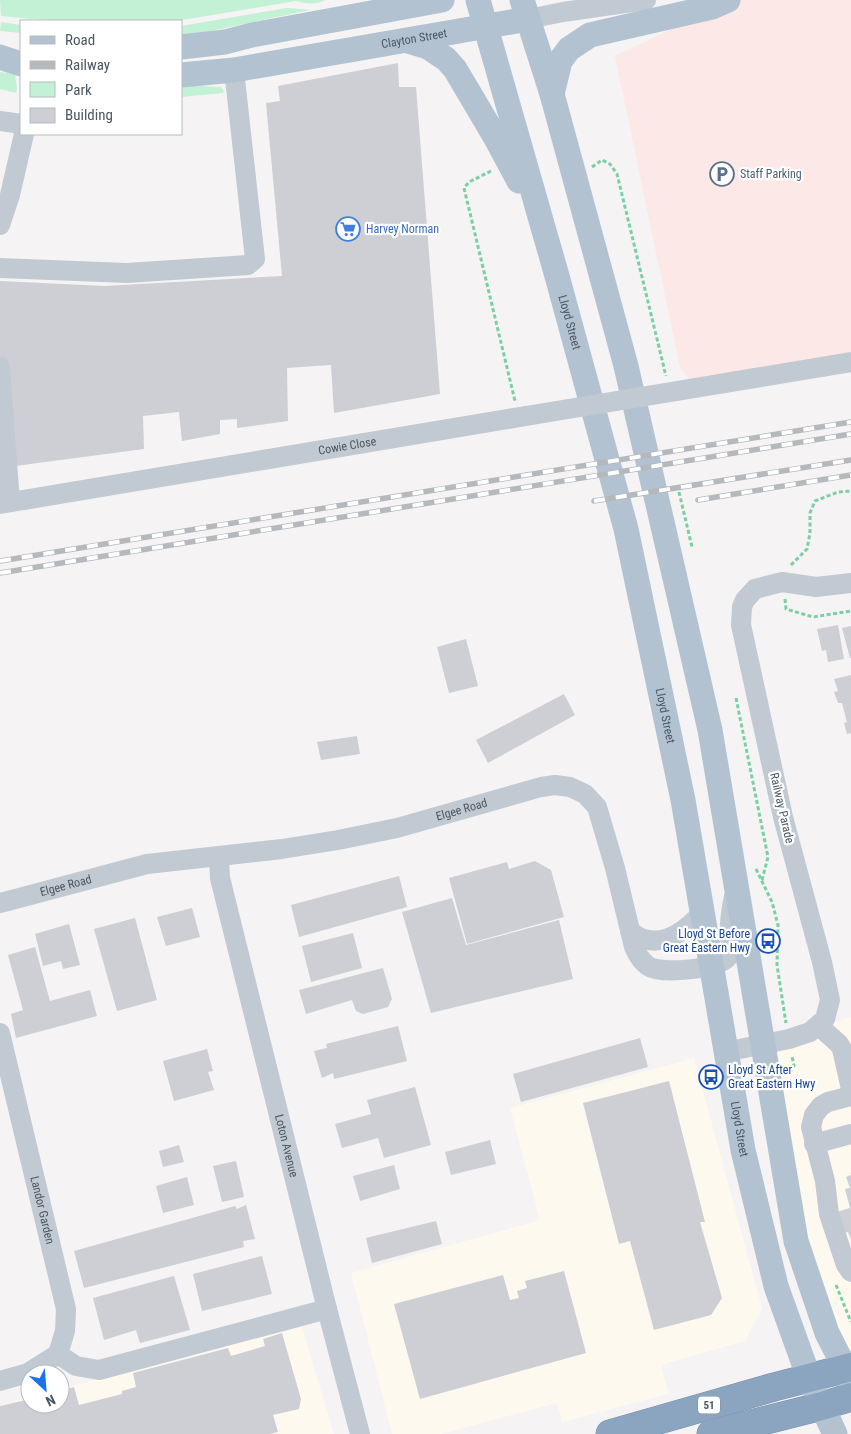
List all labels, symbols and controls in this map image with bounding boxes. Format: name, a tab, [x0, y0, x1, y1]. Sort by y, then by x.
legend	[20, 20, 182, 135]
street label: Clayton Street	[380, 26, 448, 51]
text: Road	[65, 31, 95, 49]
text: Railway	[65, 56, 110, 74]
text: Park	[65, 81, 92, 99]
text: Building	[65, 106, 113, 124]
parking icon: Staff Parking	[709, 161, 735, 187]
place label: Staff Parking	[740, 167, 802, 181]
supermarket icon: Harvey Norman	[335, 216, 361, 242]
place label: Harvey Norman	[366, 222, 439, 236]
street label: Lloyd Street	[555, 293, 584, 352]
street label: Cowie Close	[317, 434, 378, 458]
street label: Lloyd Street	[653, 687, 678, 745]
street label: Railway Parade	[767, 771, 797, 845]
street label: Elgee Road	[434, 796, 489, 824]
street label: Elgee Road	[38, 872, 93, 899]
place label: Lloyd St Before Great Eastern Hwy	[663, 927, 750, 955]
bus stop icon: Lloyd St Before Great Eastern Hwy	[755, 928, 781, 954]
place label: Lloyd St After Great Eastern Hwy	[728, 1063, 815, 1091]
bus stop icon: Lloyd St After Great Eastern Hwy	[698, 1064, 724, 1090]
street label: Lloyd Street	[728, 1100, 751, 1159]
street label: Loton Avenue	[272, 1113, 301, 1179]
street label: Landor Garden	[27, 1175, 57, 1246]
north arrow	[20, 1364, 70, 1414]
text: N	[43, 1392, 58, 1410]
road number: 51	[698, 1396, 720, 1414]

